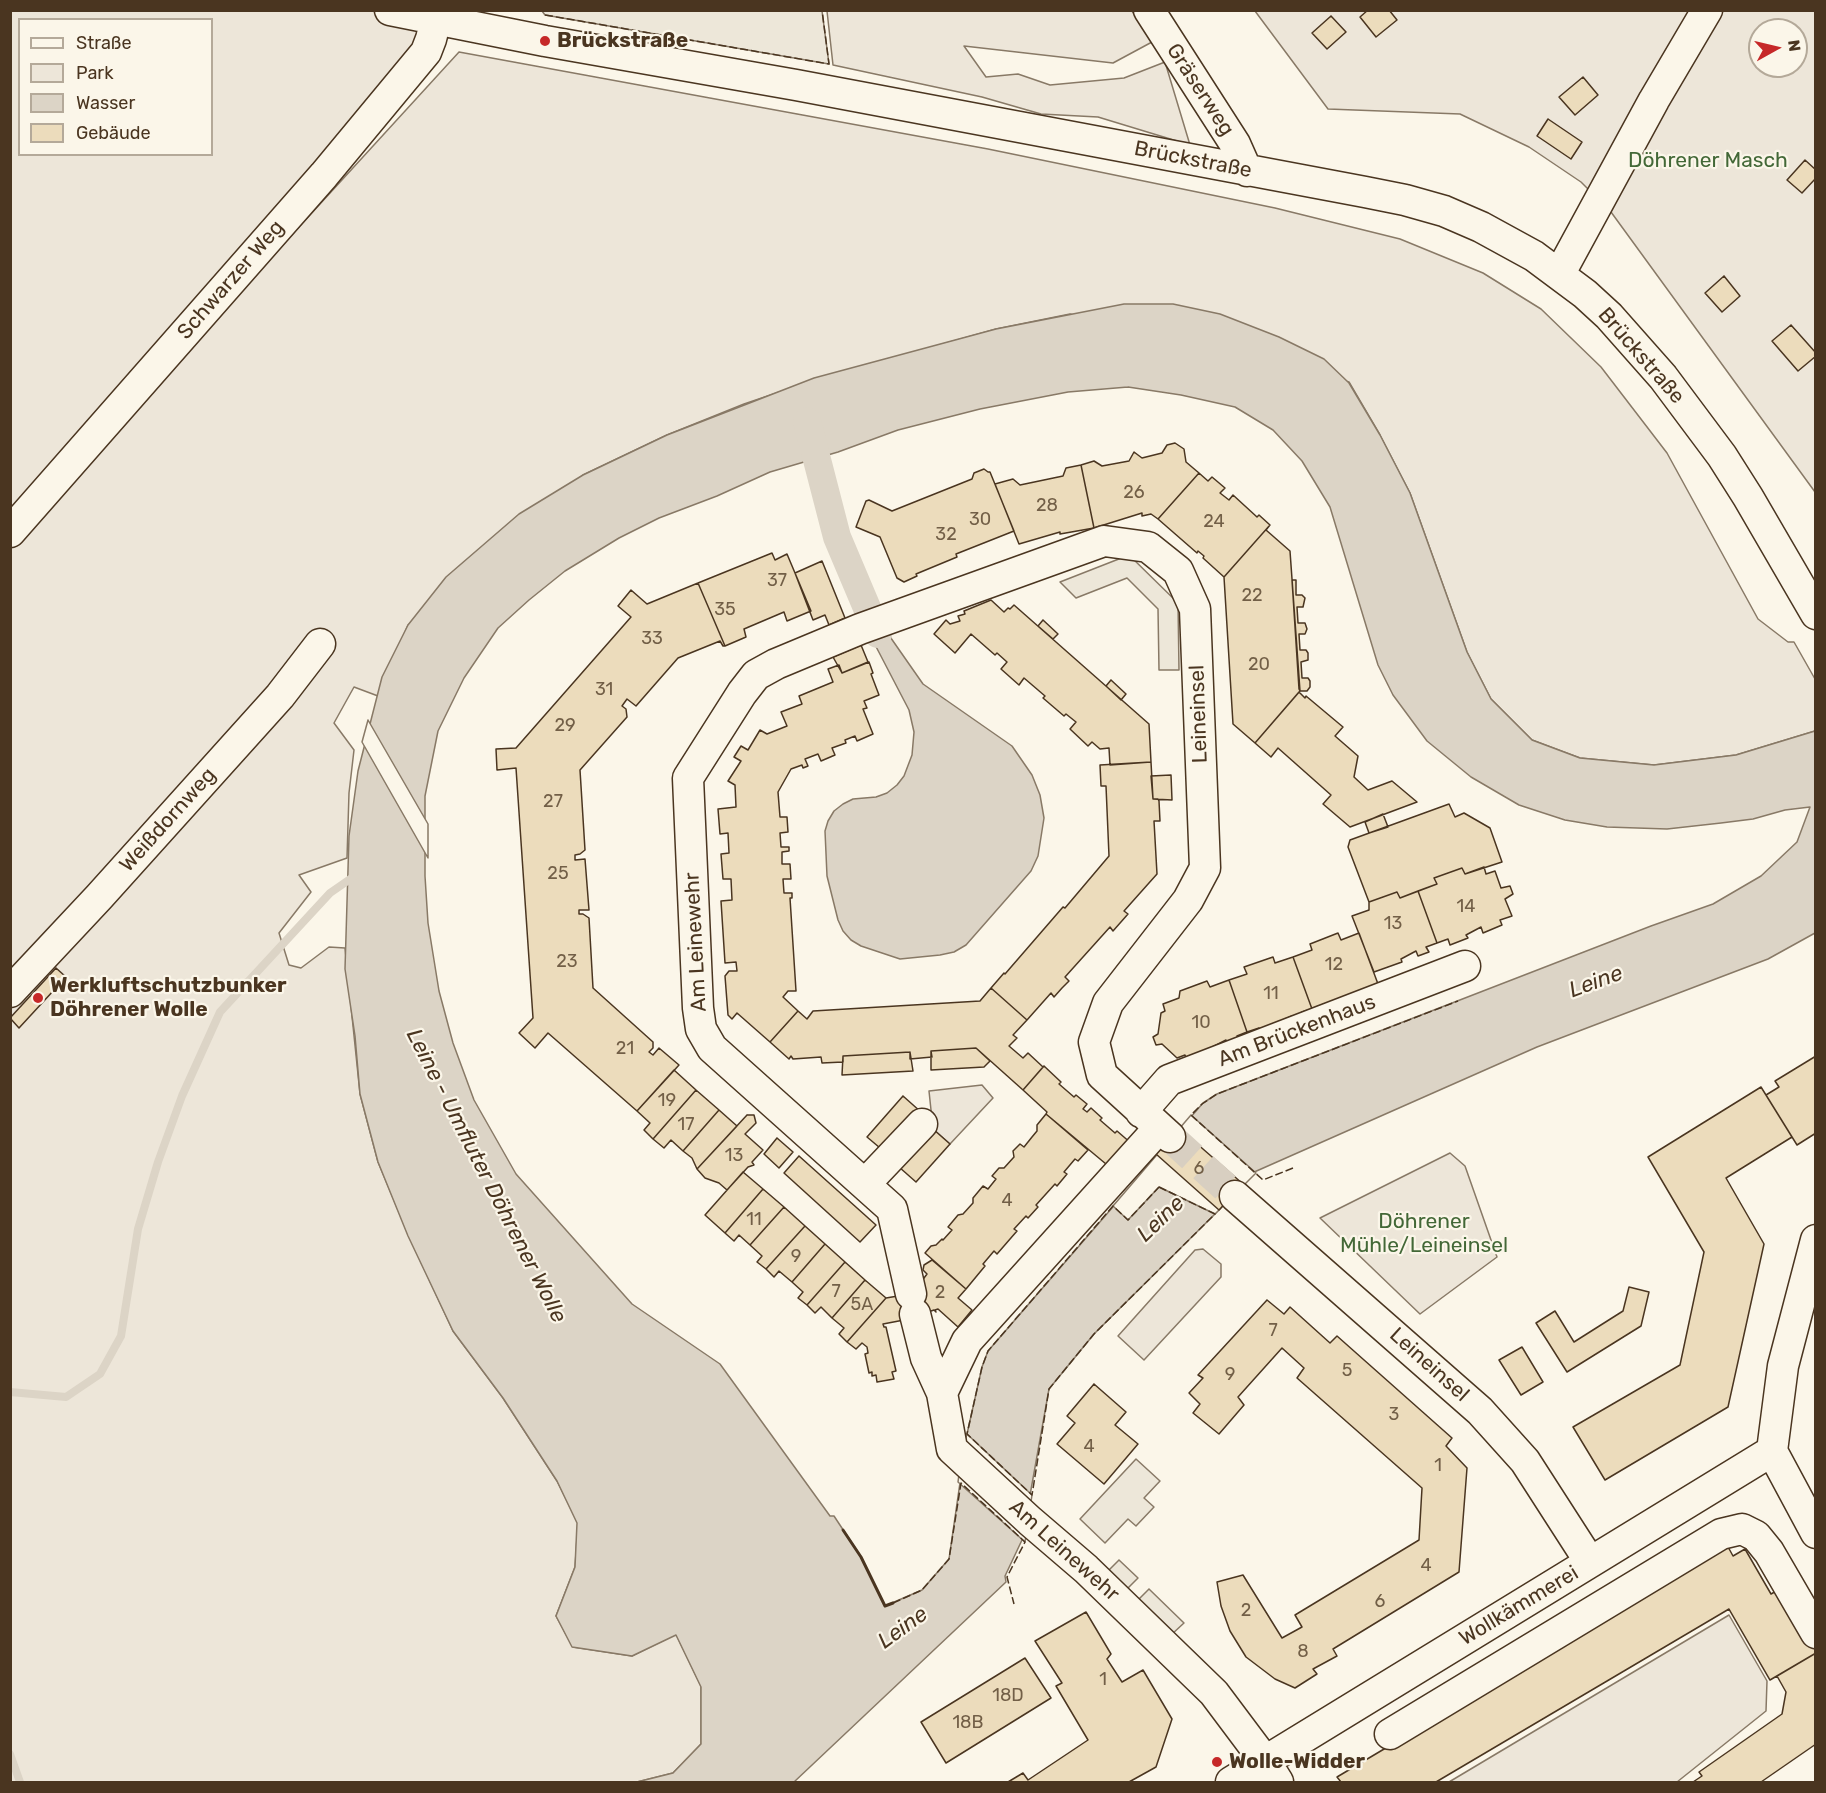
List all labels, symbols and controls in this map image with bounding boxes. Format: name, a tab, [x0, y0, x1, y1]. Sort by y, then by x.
legend	[18, 18, 213, 156]
north arrow	[1748, 18, 1808, 78]
place label: Brückstraße	[557, 28, 688, 54]
text: Straße	[76, 32, 132, 54]
marker: Brückstraße	[538, 34, 552, 48]
street label: Gräserweg	[1161, 39, 1239, 141]
text: N	[1784, 39, 1805, 53]
text: Park	[76, 62, 113, 84]
text: Wasser	[76, 92, 135, 114]
text: Gebäude	[76, 122, 151, 144]
street label: Brückstraße	[1132, 136, 1254, 184]
park label: Döhrener Masch	[1628, 148, 1788, 174]
street label: Schwarzer Weg	[172, 215, 290, 345]
street label: Brückstraße	[1592, 303, 1690, 409]
house number: 26	[1123, 482, 1145, 504]
house number: 28	[1036, 495, 1058, 517]
house number: 30	[969, 509, 991, 531]
house number: 24	[1203, 511, 1225, 533]
house number: 32	[935, 524, 957, 546]
house number: 37	[767, 570, 787, 592]
house number: 22	[1241, 585, 1263, 607]
house number: 35	[714, 599, 736, 621]
house number: 33	[641, 628, 663, 650]
house number: 20	[1248, 654, 1270, 676]
street label: Leineinsel	[1185, 664, 1213, 764]
house number: 31	[595, 679, 613, 701]
house number: 29	[554, 715, 576, 737]
street label: Weißdornweg	[115, 763, 221, 877]
house number: 27	[543, 791, 563, 813]
house number: 25	[547, 863, 569, 885]
street label: Am Leinewehr	[680, 872, 712, 1012]
house number: 14	[1457, 896, 1475, 918]
house number: 13	[1384, 913, 1402, 935]
house number: 23	[556, 951, 578, 973]
house number: 12	[1325, 954, 1343, 976]
water label: Leine	[1566, 960, 1626, 1004]
place label: Werkluftschutzbunker Döhrener Wolle	[50, 973, 286, 1023]
house number: 11	[1263, 983, 1279, 1005]
street label: Am Brückenhaus	[1215, 989, 1379, 1073]
marker: Werkluftschutzbunker Döhrener Wolle	[31, 991, 45, 1005]
house number: 10	[1191, 1012, 1211, 1034]
water label: Leine - Umfluter Döhrener Wolle	[400, 1025, 572, 1327]
house number: 21	[616, 1038, 634, 1060]
house number: 19	[658, 1090, 676, 1112]
house number: 17	[678, 1114, 694, 1136]
house number: 13	[725, 1145, 743, 1167]
house number: 6	[1194, 1158, 1204, 1180]
house number: 4	[1001, 1190, 1013, 1212]
water label: Leine	[1132, 1190, 1190, 1248]
house number: 11	[746, 1209, 762, 1231]
park label: Döhrener Mühle/Leineinsel	[1340, 1209, 1508, 1259]
house number: 9	[791, 1246, 801, 1268]
house number: 7	[831, 1281, 841, 1303]
house number: 2	[935, 1282, 945, 1304]
house number: 5A	[851, 1294, 873, 1316]
house number: 7	[1268, 1320, 1278, 1342]
street label: Leineinsel	[1384, 1323, 1474, 1407]
house number: 5	[1342, 1360, 1352, 1382]
house number: 9	[1225, 1364, 1235, 1386]
house number: 3	[1389, 1404, 1399, 1426]
house number: 4	[1083, 1436, 1095, 1458]
house number: 1	[1434, 1455, 1442, 1477]
street label: Am Leinewehr	[1004, 1495, 1124, 1607]
house number: 4	[1420, 1555, 1432, 1577]
street label: Wollkämmerei	[1455, 1561, 1583, 1651]
house number: 6	[1375, 1591, 1385, 1613]
house number: 2	[1241, 1600, 1251, 1622]
water label: Leine	[873, 1601, 933, 1655]
house number: 8	[1297, 1641, 1309, 1663]
house number: 1	[1099, 1669, 1107, 1691]
house number: 18D	[992, 1685, 1024, 1707]
house number: 18B	[952, 1712, 984, 1734]
place label: Wolle-Widder	[1229, 1749, 1365, 1775]
marker: Wolle-Widder	[1210, 1755, 1224, 1769]

